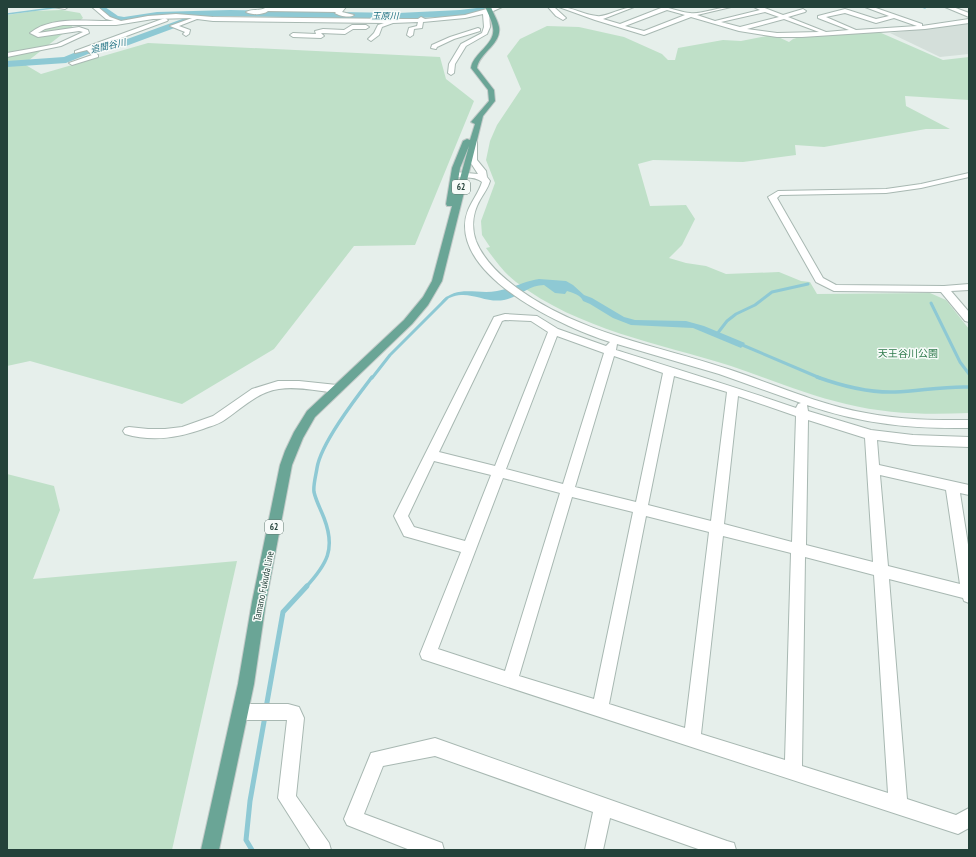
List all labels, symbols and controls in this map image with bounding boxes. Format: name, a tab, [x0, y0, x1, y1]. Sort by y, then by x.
water label: 玉原川	[371, 10, 399, 21]
water label: 追間谷川	[89, 36, 128, 55]
road number: 62	[452, 180, 470, 194]
park label: 天王谷川公園	[878, 347, 938, 360]
road number: 62	[265, 520, 283, 534]
street label: Tamano Fukuda Line	[250, 550, 277, 622]

